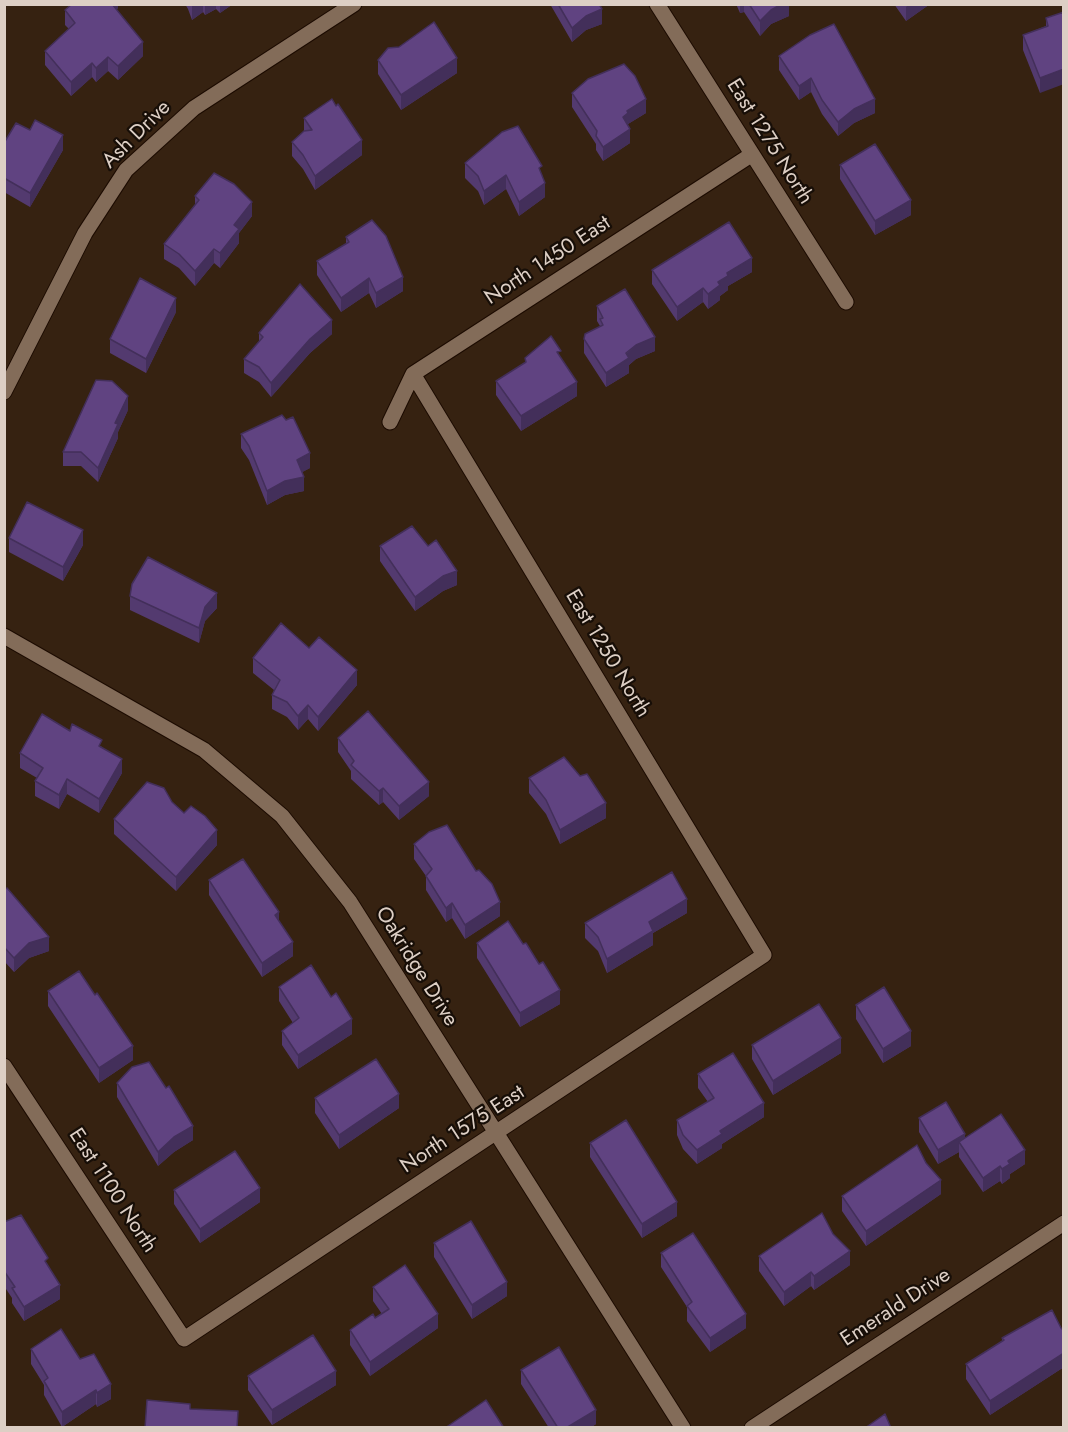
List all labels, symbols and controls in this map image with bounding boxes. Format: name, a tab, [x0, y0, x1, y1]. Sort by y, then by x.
street label: East 1275 North	[720, 75, 818, 209]
street label: Ash Drive	[98, 96, 176, 174]
street label: North 1450 East	[480, 211, 616, 311]
street label: East 1250 North	[559, 586, 655, 722]
street label: Oakridge Drive	[369, 903, 463, 1031]
street label: North 1575 East	[396, 1081, 530, 1179]
street label: East 1100 North	[63, 1124, 161, 1258]
street label: Emerald Drive	[836, 1263, 956, 1353]

